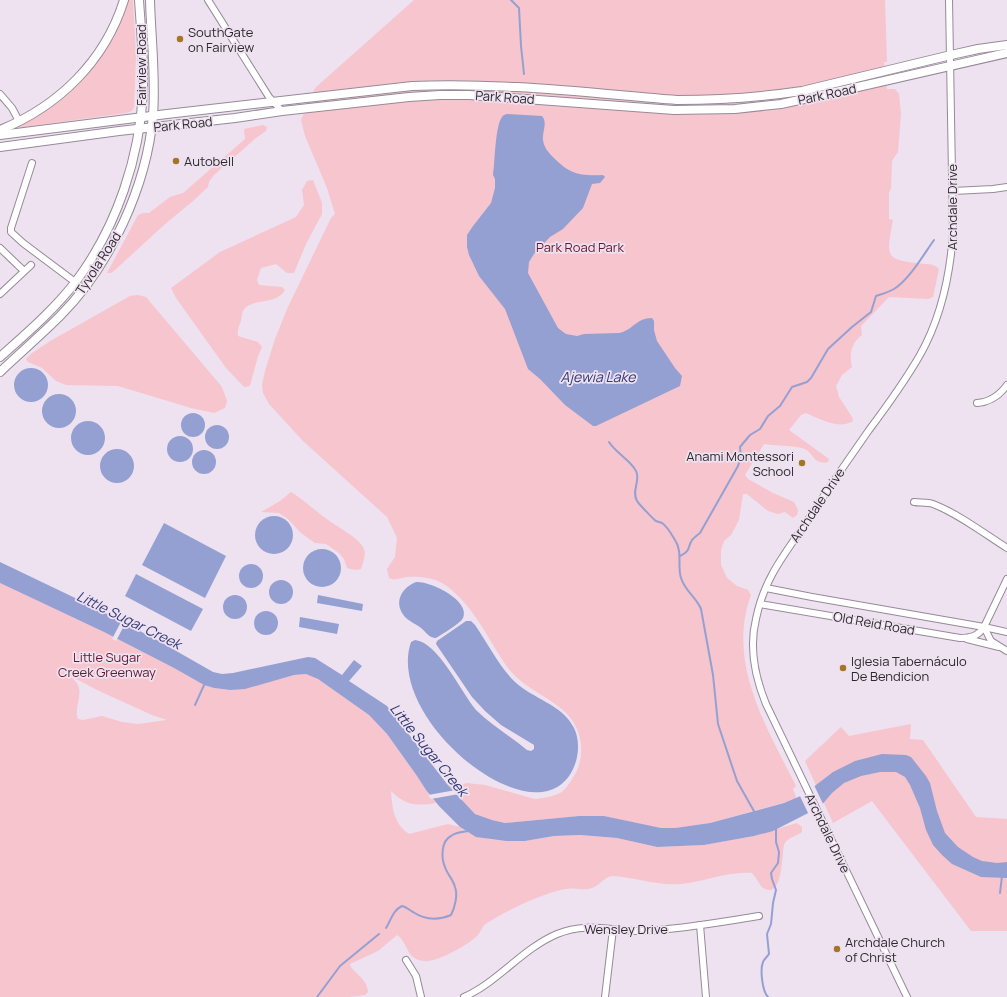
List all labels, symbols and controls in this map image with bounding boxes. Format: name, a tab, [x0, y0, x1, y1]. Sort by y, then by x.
place label: SouthGate on Fairview	[188, 23, 254, 56]
street label: Fairview Road	[132, 24, 150, 106]
marker: SouthGate on Fairview	[175, 34, 185, 44]
street label: Park Road	[796, 79, 858, 109]
street label: Park Road	[475, 86, 535, 108]
street label: Park Road	[153, 112, 213, 136]
place label: Autobell	[184, 152, 234, 170]
marker: Autobell	[171, 156, 181, 166]
street label: Archdale Drive	[943, 163, 961, 250]
street label: Tyvola Road	[71, 228, 125, 298]
park label: Park Road Park	[536, 238, 624, 256]
water label: Ajewia Lake	[561, 367, 636, 386]
place label: Anami Montessori School	[686, 447, 794, 480]
marker: Anami Montessori School	[797, 458, 807, 468]
street label: Archdale Drive	[785, 464, 849, 546]
water label: Little Sugar Creek	[74, 586, 187, 654]
street label: Old Reid Road	[832, 607, 916, 639]
park label: Little Sugar Creek Greenway	[58, 648, 156, 681]
place label: Iglesia Tabernáculo De Bendicion	[851, 652, 967, 685]
marker: Iglesia Tabernáculo De Bendicion	[838, 663, 848, 673]
water label: Little Sugar Creek	[386, 699, 474, 802]
street label: Archdale Drive	[801, 790, 855, 876]
street label: Wensley Drive	[584, 920, 668, 938]
place label: Archdale Church of Christ	[845, 933, 945, 966]
marker: Archdale Church of Christ	[832, 944, 842, 954]

